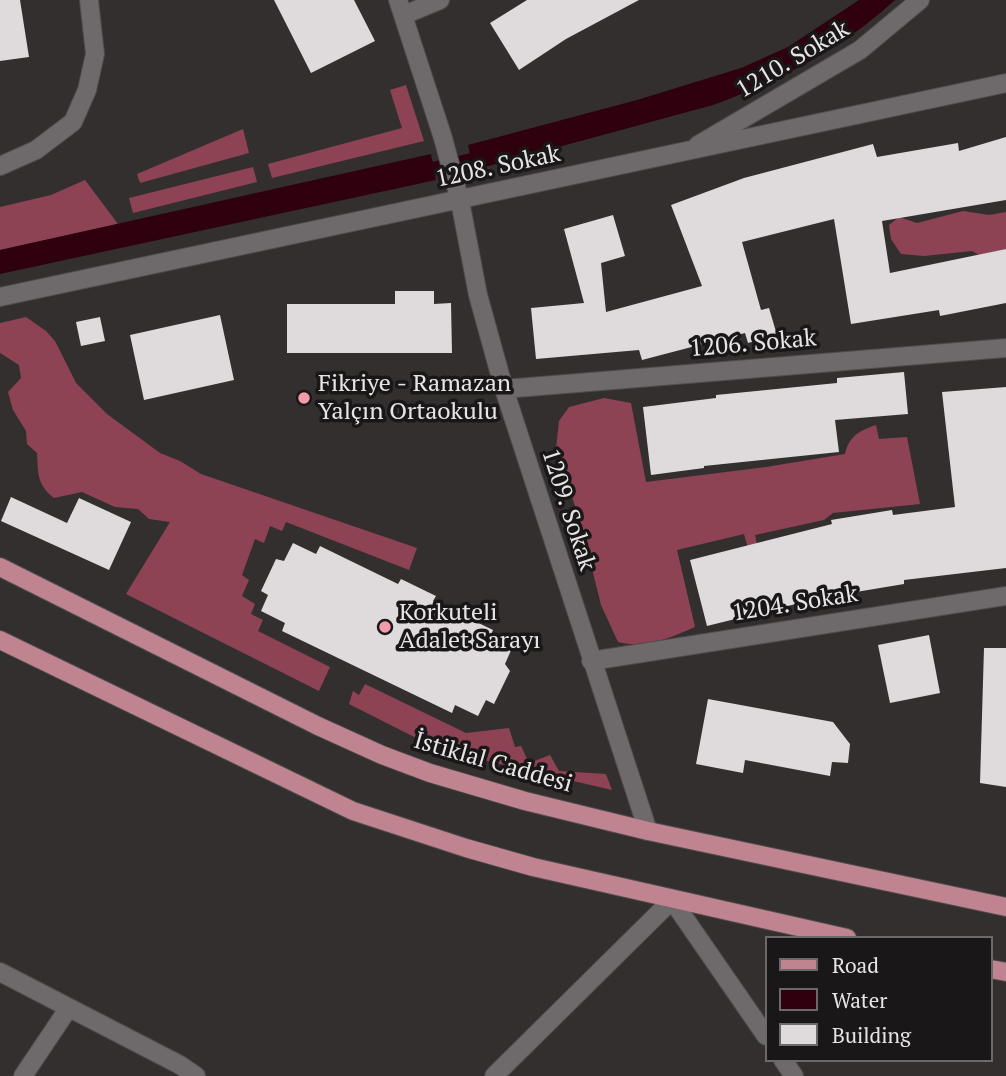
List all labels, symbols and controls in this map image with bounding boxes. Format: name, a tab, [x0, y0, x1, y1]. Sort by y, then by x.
street label: 1210. Sokak	[731, 15, 855, 105]
street label: 1208. Sokak	[433, 140, 563, 194]
street label: 1206. Sokak	[689, 324, 817, 364]
place label: Fikriye - Ramazan Yalçın Ortaokulu	[318, 370, 511, 426]
marker: Fikriye - Ramazan Yalçın Ortaokulu	[296, 390, 312, 406]
street label: 1209. Sokak	[535, 445, 601, 575]
street label: 1204. Sokak	[730, 580, 860, 628]
place label: Korkuteli Adalet Sarayı	[399, 599, 541, 655]
marker: Korkuteli Adalet Sarayı	[377, 619, 393, 635]
street label: İstiklal Caddesi	[410, 727, 576, 799]
legend	[764, 936, 992, 1062]
text: Road	[832, 951, 879, 979]
text: Water	[832, 986, 887, 1014]
text: Building	[832, 1021, 911, 1049]

